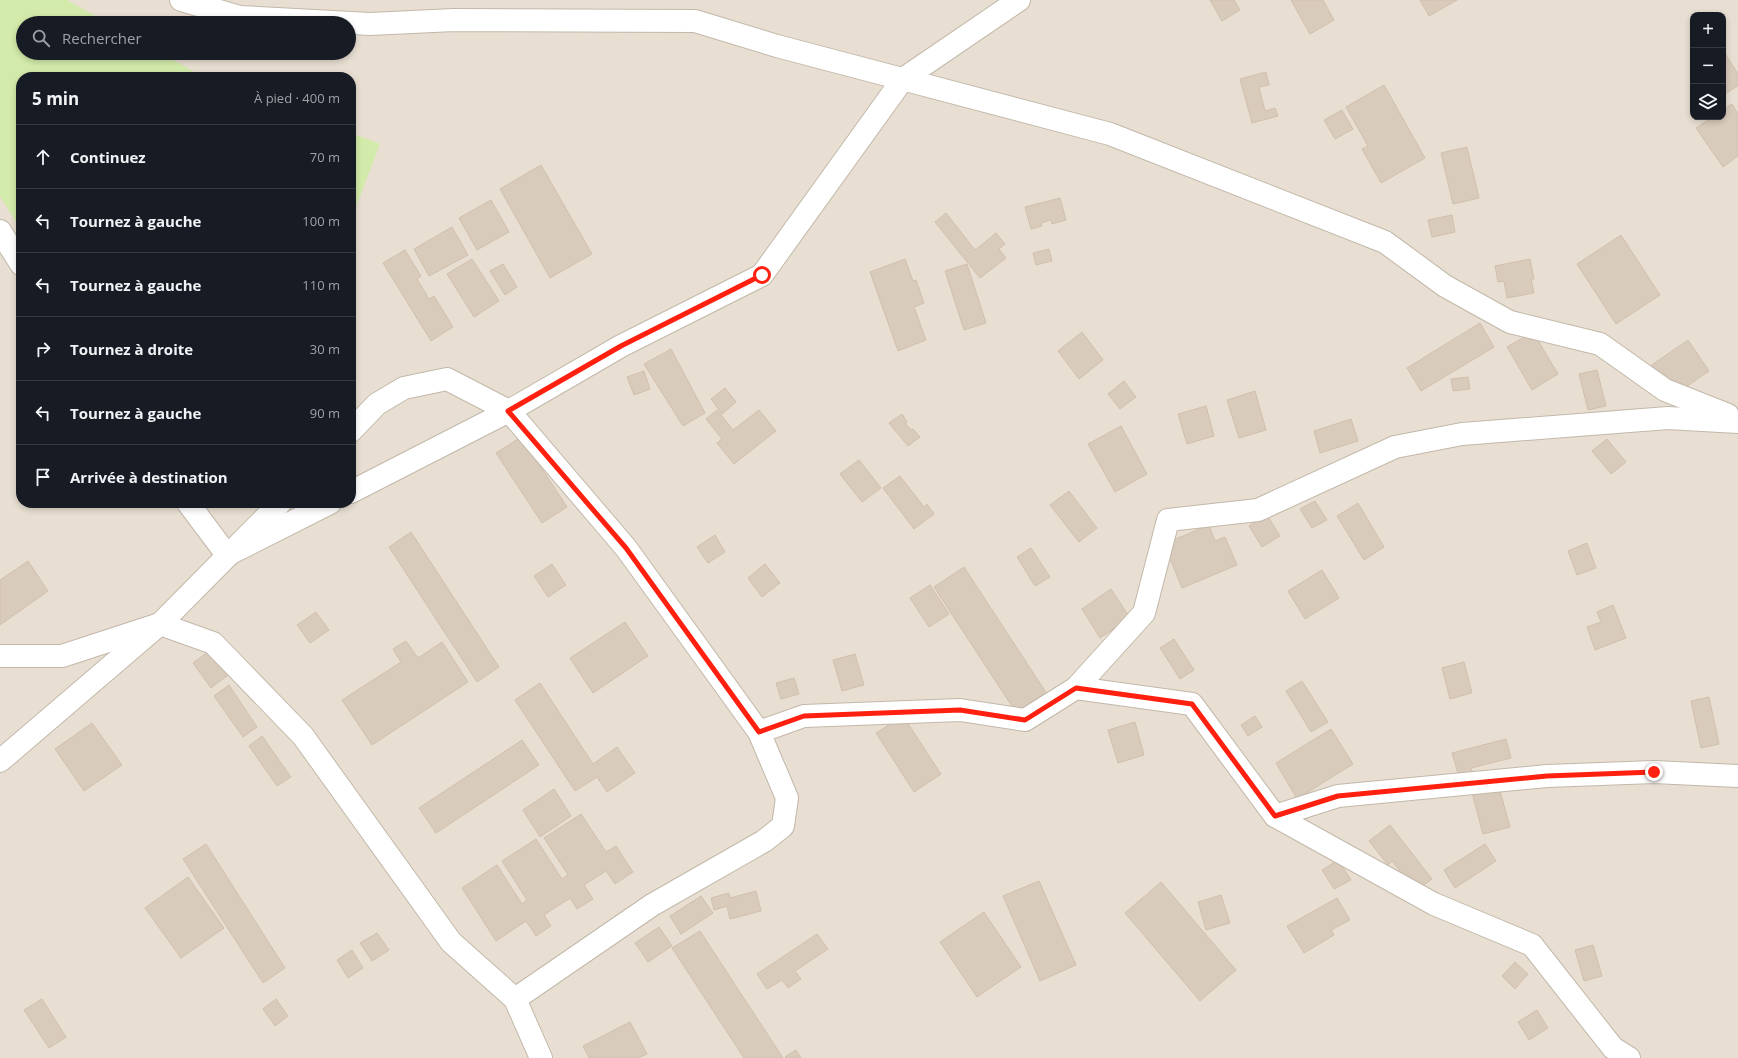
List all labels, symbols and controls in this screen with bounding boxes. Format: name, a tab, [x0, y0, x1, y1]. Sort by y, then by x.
map controls	[1690, 12, 1726, 120]
button: +	[1690, 12, 1726, 48]
search box	[16, 16, 356, 60]
icon: search	[30, 27, 52, 49]
text: Rechercher	[62, 28, 142, 48]
button: −	[1690, 48, 1726, 84]
button: layers	[1690, 84, 1726, 120]
text: 5 min	[32, 87, 79, 110]
text: À pied · 400 m	[254, 89, 340, 107]
icon: ahead	[32, 146, 54, 168]
text: Continuez	[70, 147, 146, 167]
text: 70 m	[310, 148, 340, 166]
icon: left	[32, 210, 54, 232]
text: Tournez à gauche	[70, 211, 201, 231]
text: 100 m	[302, 212, 340, 230]
route start	[753, 266, 771, 284]
icon: left	[32, 274, 54, 296]
text: Tournez à gauche	[70, 275, 201, 295]
text: 110 m	[302, 276, 340, 294]
icon: right	[32, 338, 54, 360]
text: Tournez à droite	[70, 339, 193, 359]
text: 30 m	[310, 340, 340, 358]
icon: left	[32, 402, 54, 424]
text: Tournez à gauche	[70, 403, 201, 423]
text: 90 m	[310, 404, 340, 422]
icon: arrive	[32, 466, 54, 488]
text: Arrivée à destination	[70, 467, 228, 487]
route end	[1645, 763, 1663, 781]

